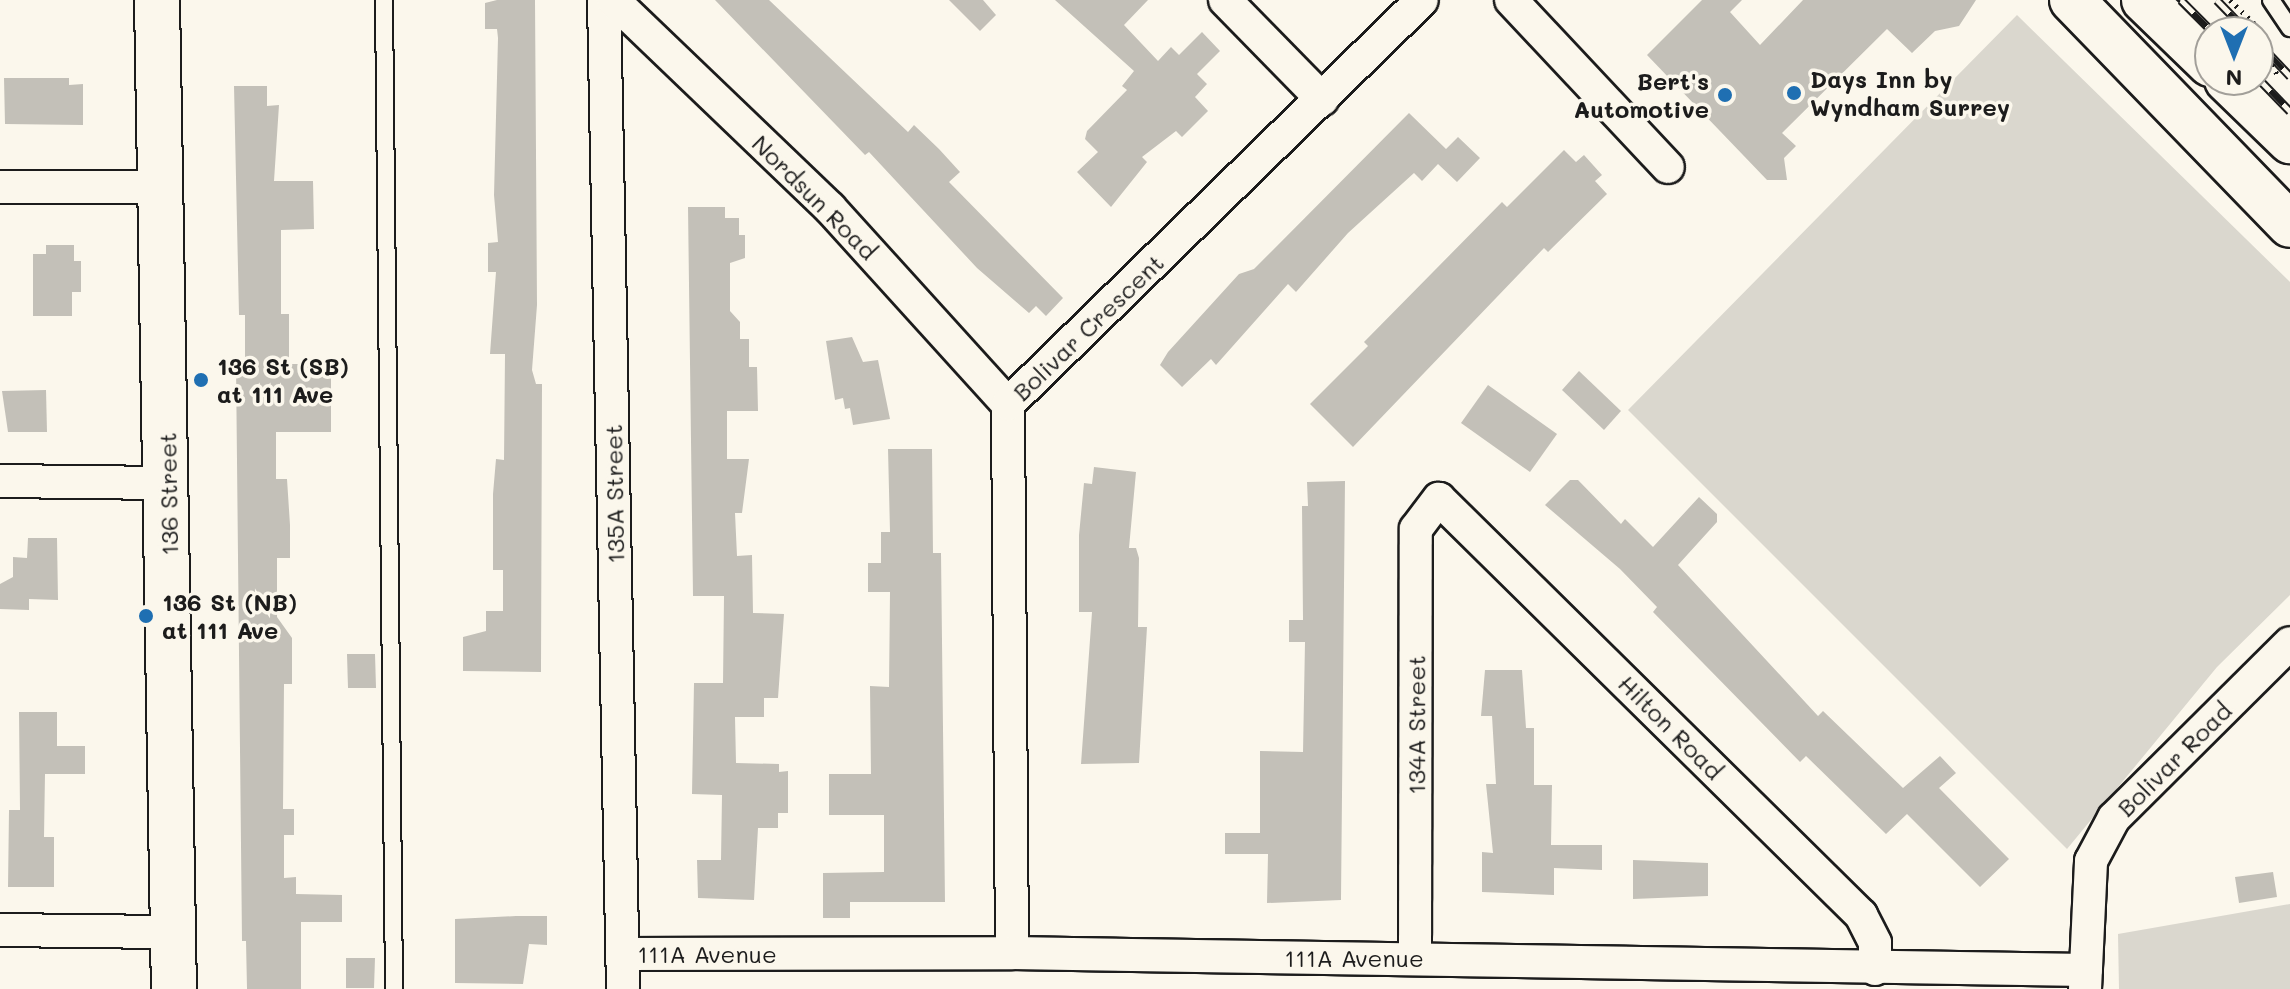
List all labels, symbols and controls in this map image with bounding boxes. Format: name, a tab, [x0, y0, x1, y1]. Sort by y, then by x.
north arrow	[2194, 16, 2274, 96]
text: N	[2226, 64, 2242, 93]
place label: Days Inn by Wyndham Surrey	[1810, 65, 2010, 121]
place label: Bert's Automotive	[1574, 67, 1709, 123]
marker: Days Inn by Wyndham Surrey	[1785, 84, 1803, 102]
marker: Bert's Automotive	[1716, 86, 1734, 104]
street label: Nordsun Road	[747, 129, 883, 265]
street label: Bolivar Crescent	[1007, 248, 1169, 406]
place label: 136 St (SB) at 111 Ave	[217, 352, 349, 408]
marker: 136 St (SB) at 111 Ave	[192, 371, 210, 389]
street label: 135A Street	[598, 424, 630, 564]
street label: 136 Street	[153, 432, 183, 556]
place label: 136 St (NB) at 111 Ave	[162, 588, 297, 644]
marker: 136 St (NB) at 111 Ave	[137, 607, 155, 625]
street label: 134A Street	[1402, 655, 1430, 795]
street label: Hilton Road	[1613, 669, 1729, 785]
street label: Bolivar Road	[2111, 696, 2237, 822]
street label: 111A Avenue	[637, 940, 777, 968]
street label: 111A Avenue	[1284, 944, 1424, 972]

